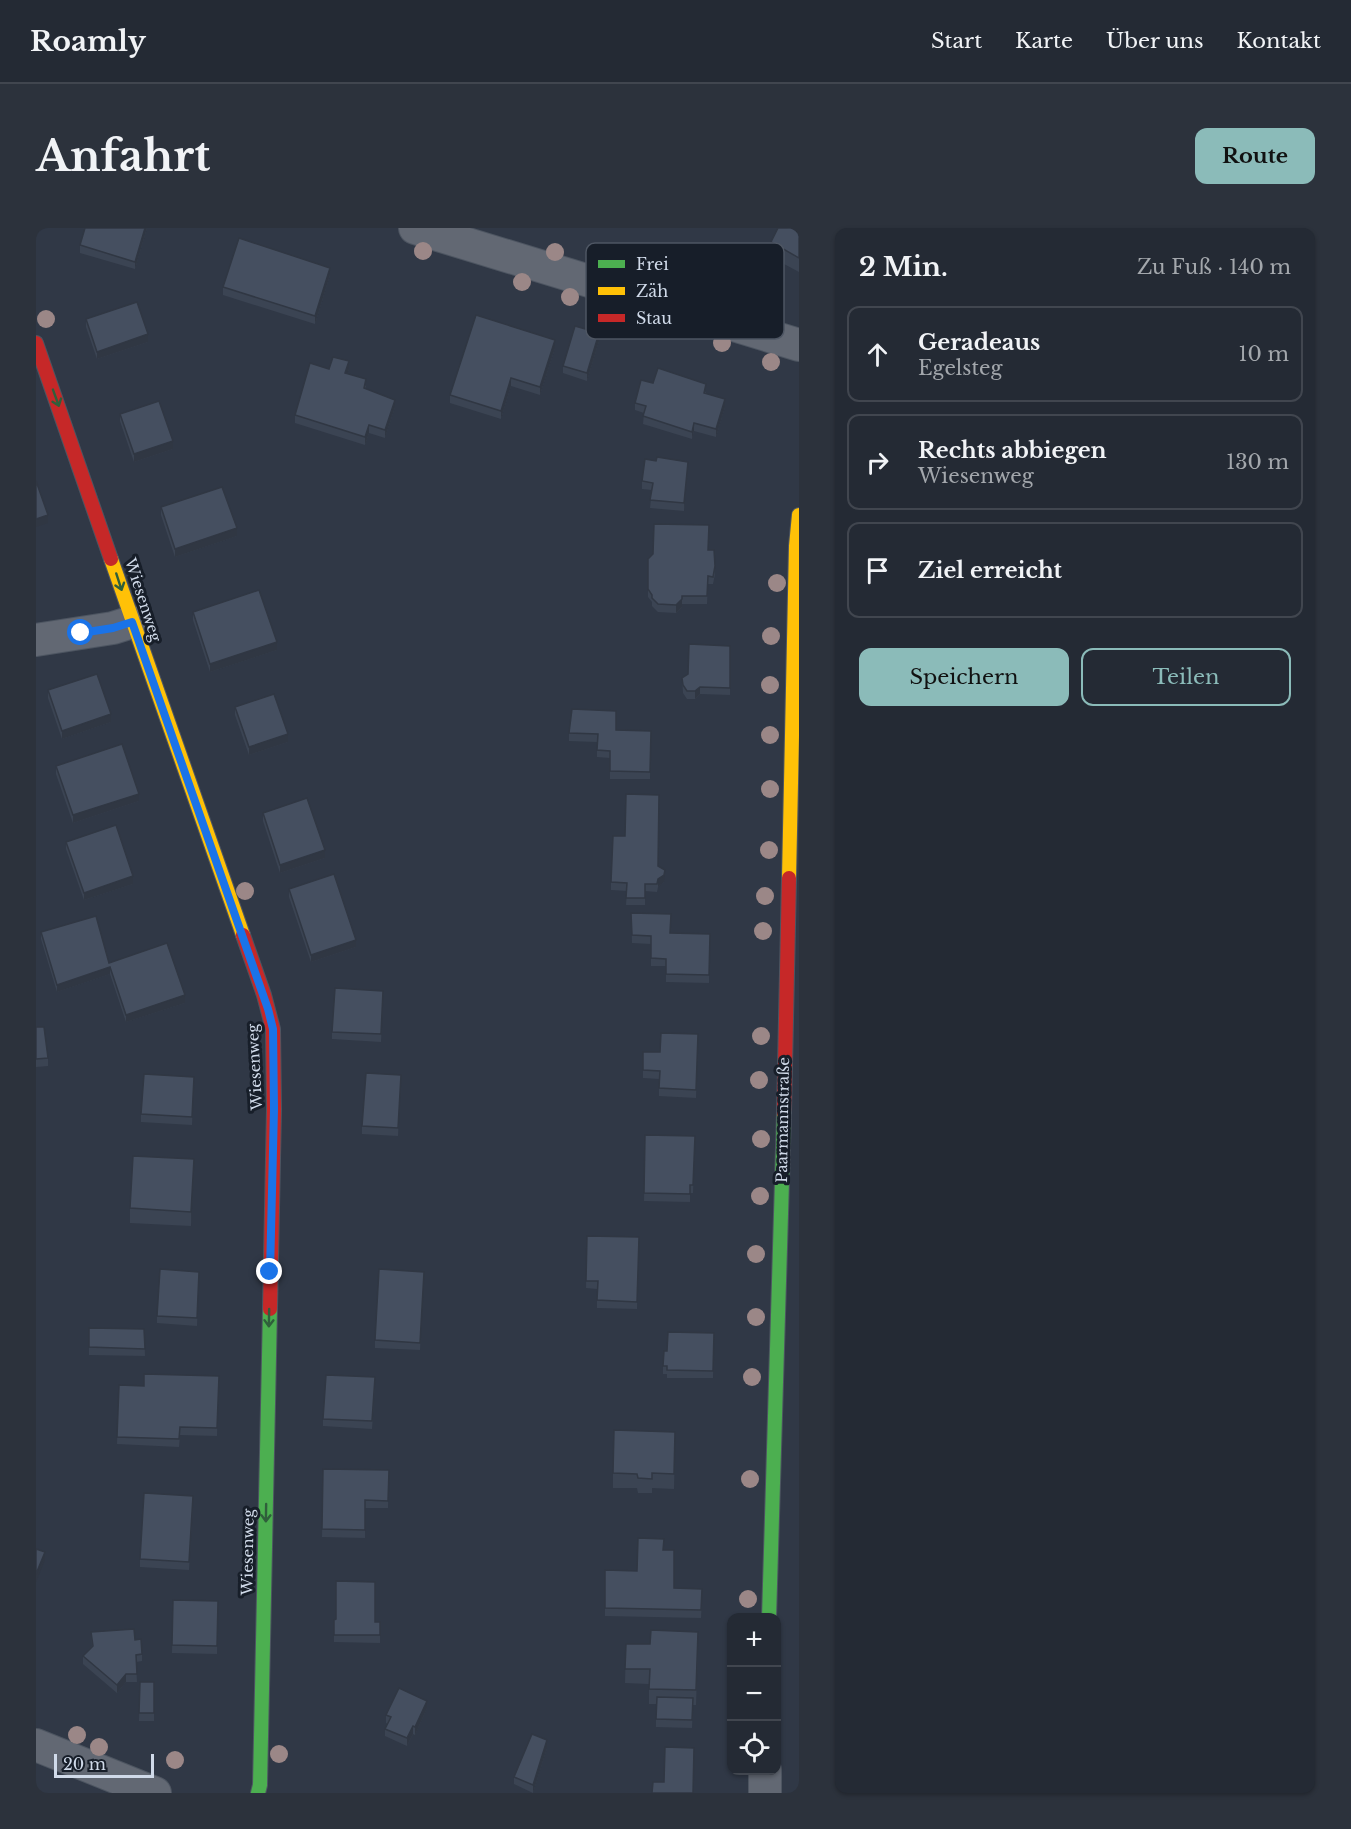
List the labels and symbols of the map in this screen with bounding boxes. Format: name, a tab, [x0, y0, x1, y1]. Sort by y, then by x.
legend	[586, 243, 784, 339]
text: Frei	[636, 254, 669, 274]
text: Zäh	[636, 281, 668, 301]
text: Stau	[636, 308, 672, 328]
one-way arrow	[51, 388, 62, 407]
street label: Wiesenweg	[121, 555, 166, 645]
one-way arrow	[114, 572, 125, 591]
route start	[67, 619, 93, 645]
street label: Wiesenweg	[243, 1022, 266, 1112]
street label: Paarmannstraße	[772, 1057, 793, 1183]
route end	[256, 1258, 282, 1284]
one-way arrow	[264, 1308, 275, 1328]
one-way arrow	[260, 1503, 271, 1523]
street label: Wiesenweg	[237, 1507, 258, 1597]
scale bar	[54, 1751, 154, 1778]

